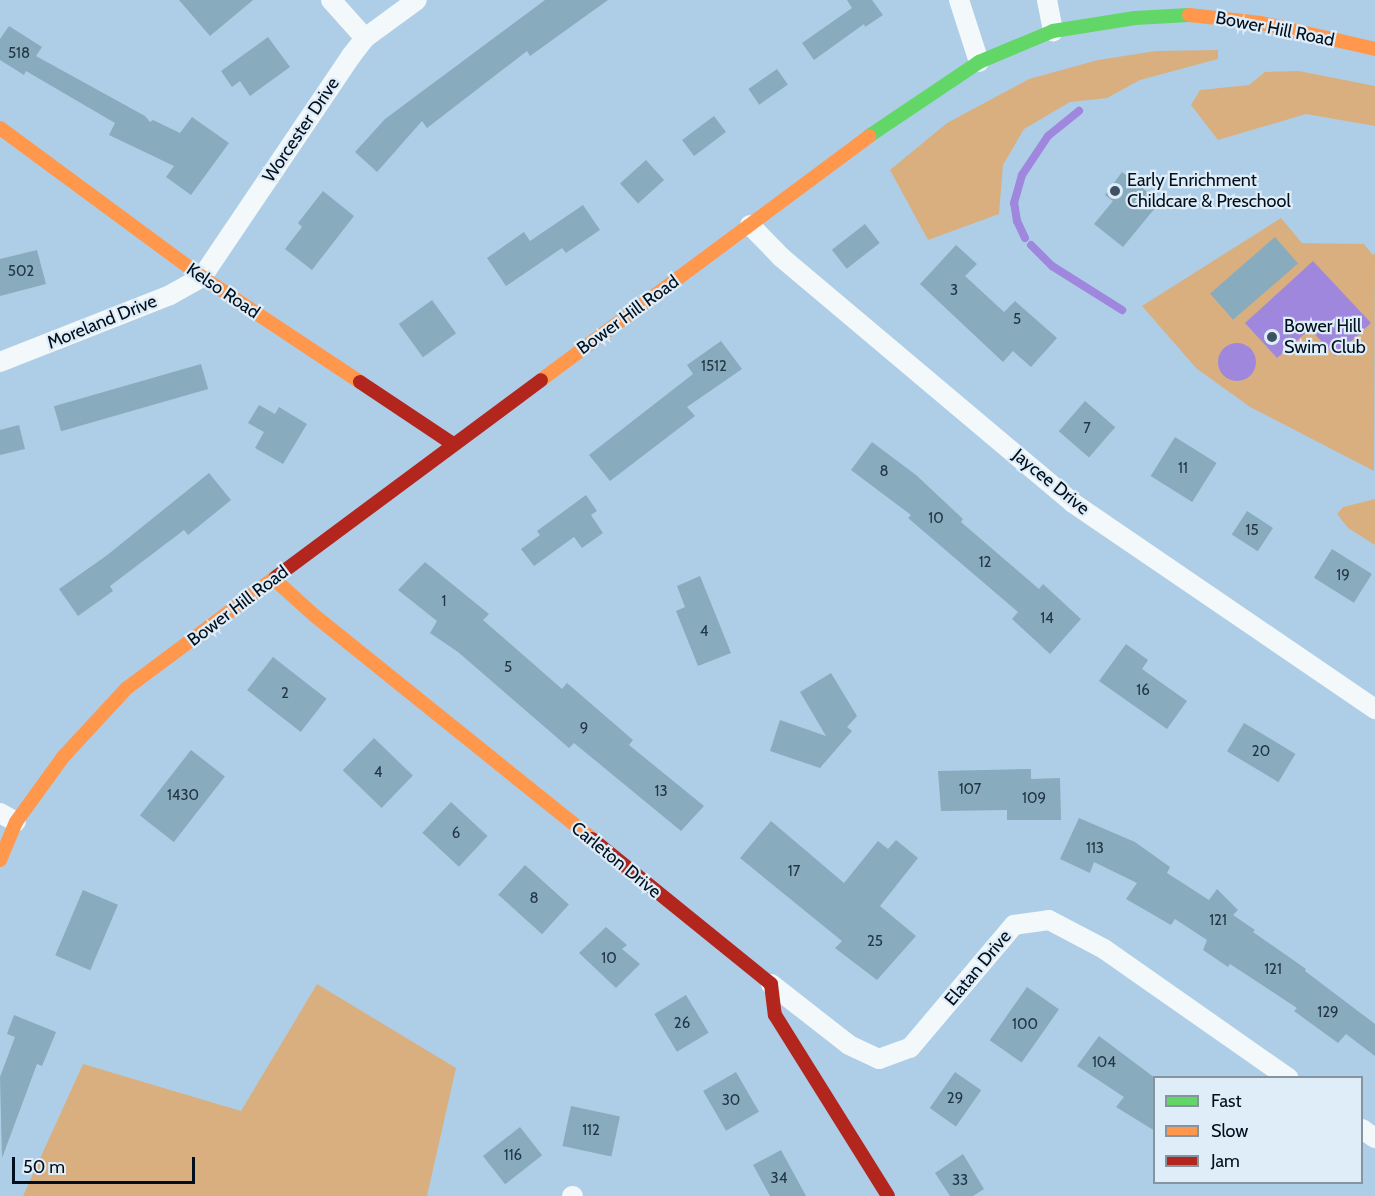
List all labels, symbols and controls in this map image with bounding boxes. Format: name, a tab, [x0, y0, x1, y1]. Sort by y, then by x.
street label: Bower Hill Road	[1214, 7, 1336, 51]
house number: 518	[8, 45, 30, 63]
street label: Worcester Drive	[258, 74, 344, 186]
place label: Early Enrichment Childcare & Preschool	[1127, 170, 1291, 213]
marker: Early Enrichment Childcare & Preschool	[1108, 184, 1122, 198]
street label: Kelso Road	[182, 259, 264, 323]
house number: 502	[8, 263, 34, 281]
street label: Bower Hill Road	[573, 271, 683, 359]
house number: 3	[950, 282, 958, 300]
street label: Moreland Drive	[44, 290, 160, 354]
house number: 5	[1013, 311, 1021, 329]
place label: Bower Hill Swim Club	[1284, 316, 1366, 358]
marker: Bower Hill Swim Club	[1265, 330, 1279, 344]
house number: 1512	[701, 358, 727, 376]
house number: 7	[1083, 420, 1091, 438]
street label: Jaycee Drive	[1008, 445, 1094, 519]
house number: 11	[1178, 460, 1188, 478]
house number: 8	[879, 463, 889, 481]
house number: 10	[928, 510, 944, 528]
house number: 15	[1245, 522, 1259, 540]
house number: 12	[979, 554, 991, 572]
street label: Bower Hill Road	[183, 561, 293, 651]
house number: 19	[1336, 567, 1350, 585]
house number: 1	[442, 593, 446, 611]
house number: 14	[1040, 610, 1054, 628]
house number: 4	[700, 623, 708, 641]
house number: 5	[504, 659, 512, 677]
house number: 16	[1136, 682, 1150, 700]
house number: 2	[281, 685, 289, 703]
house number: 9	[580, 720, 588, 738]
house number: 20	[1252, 743, 1270, 761]
house number: 4	[374, 764, 382, 782]
house number: 107	[959, 781, 981, 799]
house number: 13	[654, 783, 668, 801]
house number: 1430	[167, 787, 199, 805]
house number: 109	[1022, 790, 1046, 808]
street label: Carleton Drive	[567, 817, 665, 903]
house number: 6	[452, 825, 460, 843]
house number: 113	[1086, 840, 1104, 858]
house number: 17	[788, 863, 800, 881]
house number: 8	[529, 890, 539, 908]
house number: 121	[1209, 912, 1227, 930]
street label: Elatan Drive	[940, 926, 1016, 1010]
house number: 25	[867, 933, 883, 951]
house number: 10	[601, 950, 617, 968]
house number: 121	[1264, 961, 1282, 979]
house number: 129	[1317, 1004, 1339, 1022]
house number: 26	[674, 1015, 690, 1033]
house number: 100	[1012, 1016, 1038, 1034]
house number: 104	[1092, 1054, 1116, 1072]
legend	[1153, 1076, 1363, 1184]
house number: 29	[947, 1090, 963, 1108]
text: Fast	[1211, 1090, 1242, 1112]
house number: 30	[722, 1092, 740, 1110]
text: Slow	[1211, 1120, 1248, 1142]
house number: 112	[582, 1122, 600, 1140]
scale bar	[15, 1145, 198, 1183]
house number: 116	[504, 1147, 522, 1165]
text: Jam	[1211, 1150, 1240, 1172]
text: 50 m	[23, 1156, 65, 1178]
house number: 34	[771, 1170, 787, 1188]
house number: 33	[952, 1172, 968, 1190]

